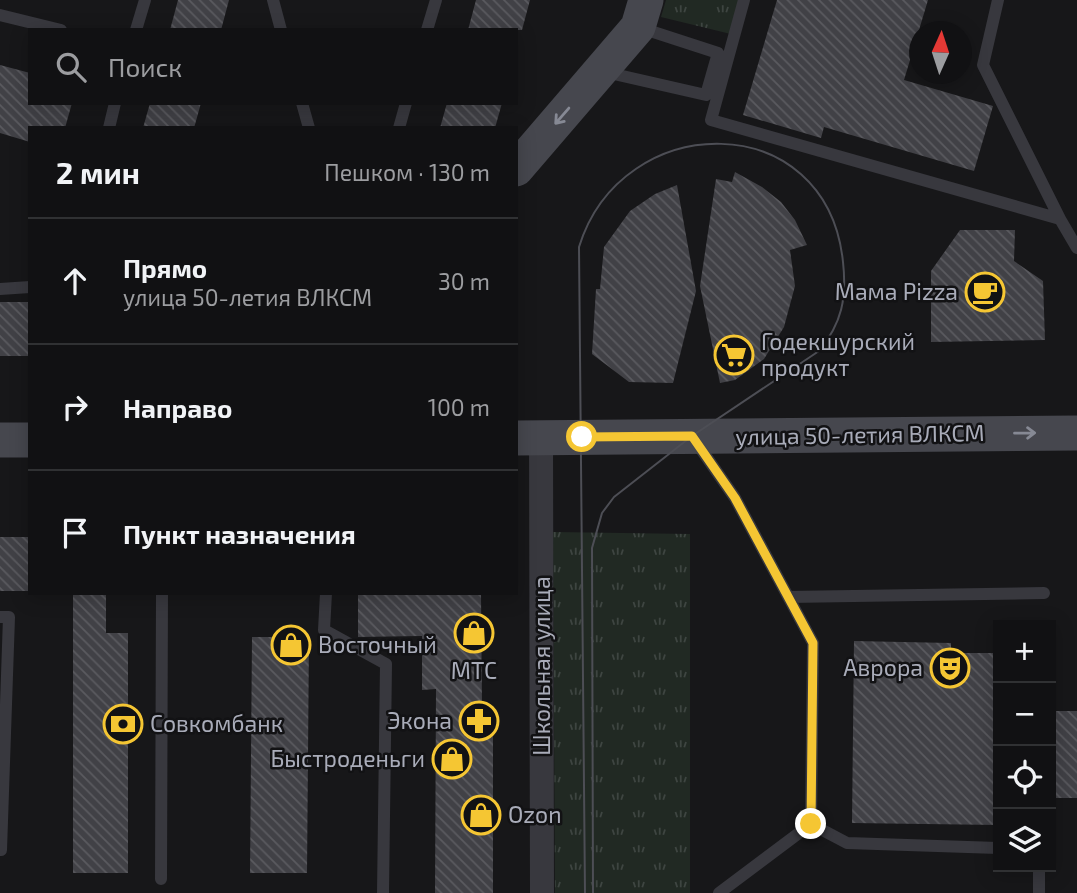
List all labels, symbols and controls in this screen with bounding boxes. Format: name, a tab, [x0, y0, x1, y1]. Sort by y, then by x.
north arrow	[909, 21, 972, 84]
search box	[28, 28, 518, 105]
icon: search	[52, 48, 90, 86]
text: Поиск	[108, 51, 182, 82]
one-way arrow	[554, 107, 570, 125]
text: 2 мин	[56, 154, 140, 190]
text: Пешком · 130 m	[324, 158, 490, 186]
text: Прямо	[123, 252, 207, 283]
icon: ahead	[56, 262, 94, 300]
text: 30 m	[438, 267, 490, 295]
cafe icon: Мама Pizza	[964, 271, 1006, 313]
place label: Мама Pizza	[835, 277, 958, 305]
text: улица 50-летия ВЛКСМ	[123, 283, 372, 311]
place label: Годекшурский продукт	[761, 327, 915, 382]
supermarket icon: Годекшурский продукт	[713, 334, 755, 376]
icon: right	[56, 388, 94, 426]
text: Направо	[123, 392, 232, 423]
text: 100 m	[428, 393, 490, 421]
street label: улица 50-летия ВЛКСМ	[735, 418, 985, 451]
route start	[566, 421, 597, 452]
one-way arrow	[1014, 426, 1037, 440]
icon: arrive	[56, 514, 94, 552]
text: Пункт назначения	[123, 518, 356, 549]
street label: Школьная улица	[527, 576, 556, 756]
shop icon: МТС	[453, 612, 495, 654]
map controls	[993, 620, 1056, 872]
button: +	[993, 620, 1056, 683]
shop icon: Восточный	[270, 624, 312, 666]
place label: Восточный	[318, 630, 437, 658]
theatre icon: Аврора	[929, 647, 971, 689]
place label: Аврора	[843, 653, 923, 681]
place label: МТС	[451, 656, 497, 684]
button: −	[993, 683, 1056, 746]
pharmacy icon: Экона	[458, 700, 500, 742]
bank icon: Совкомбанк	[102, 703, 144, 745]
place label: Экона	[387, 706, 452, 734]
place label: Совкомбанк	[150, 709, 283, 737]
shop icon: Быстроденьги	[431, 738, 473, 780]
place label: Быстроденьги	[271, 744, 425, 772]
button: locate	[993, 746, 1056, 809]
shop icon: Ozon	[460, 794, 502, 836]
place label: Ozon	[508, 800, 562, 828]
route end	[795, 808, 826, 839]
button: layers	[993, 809, 1056, 872]

